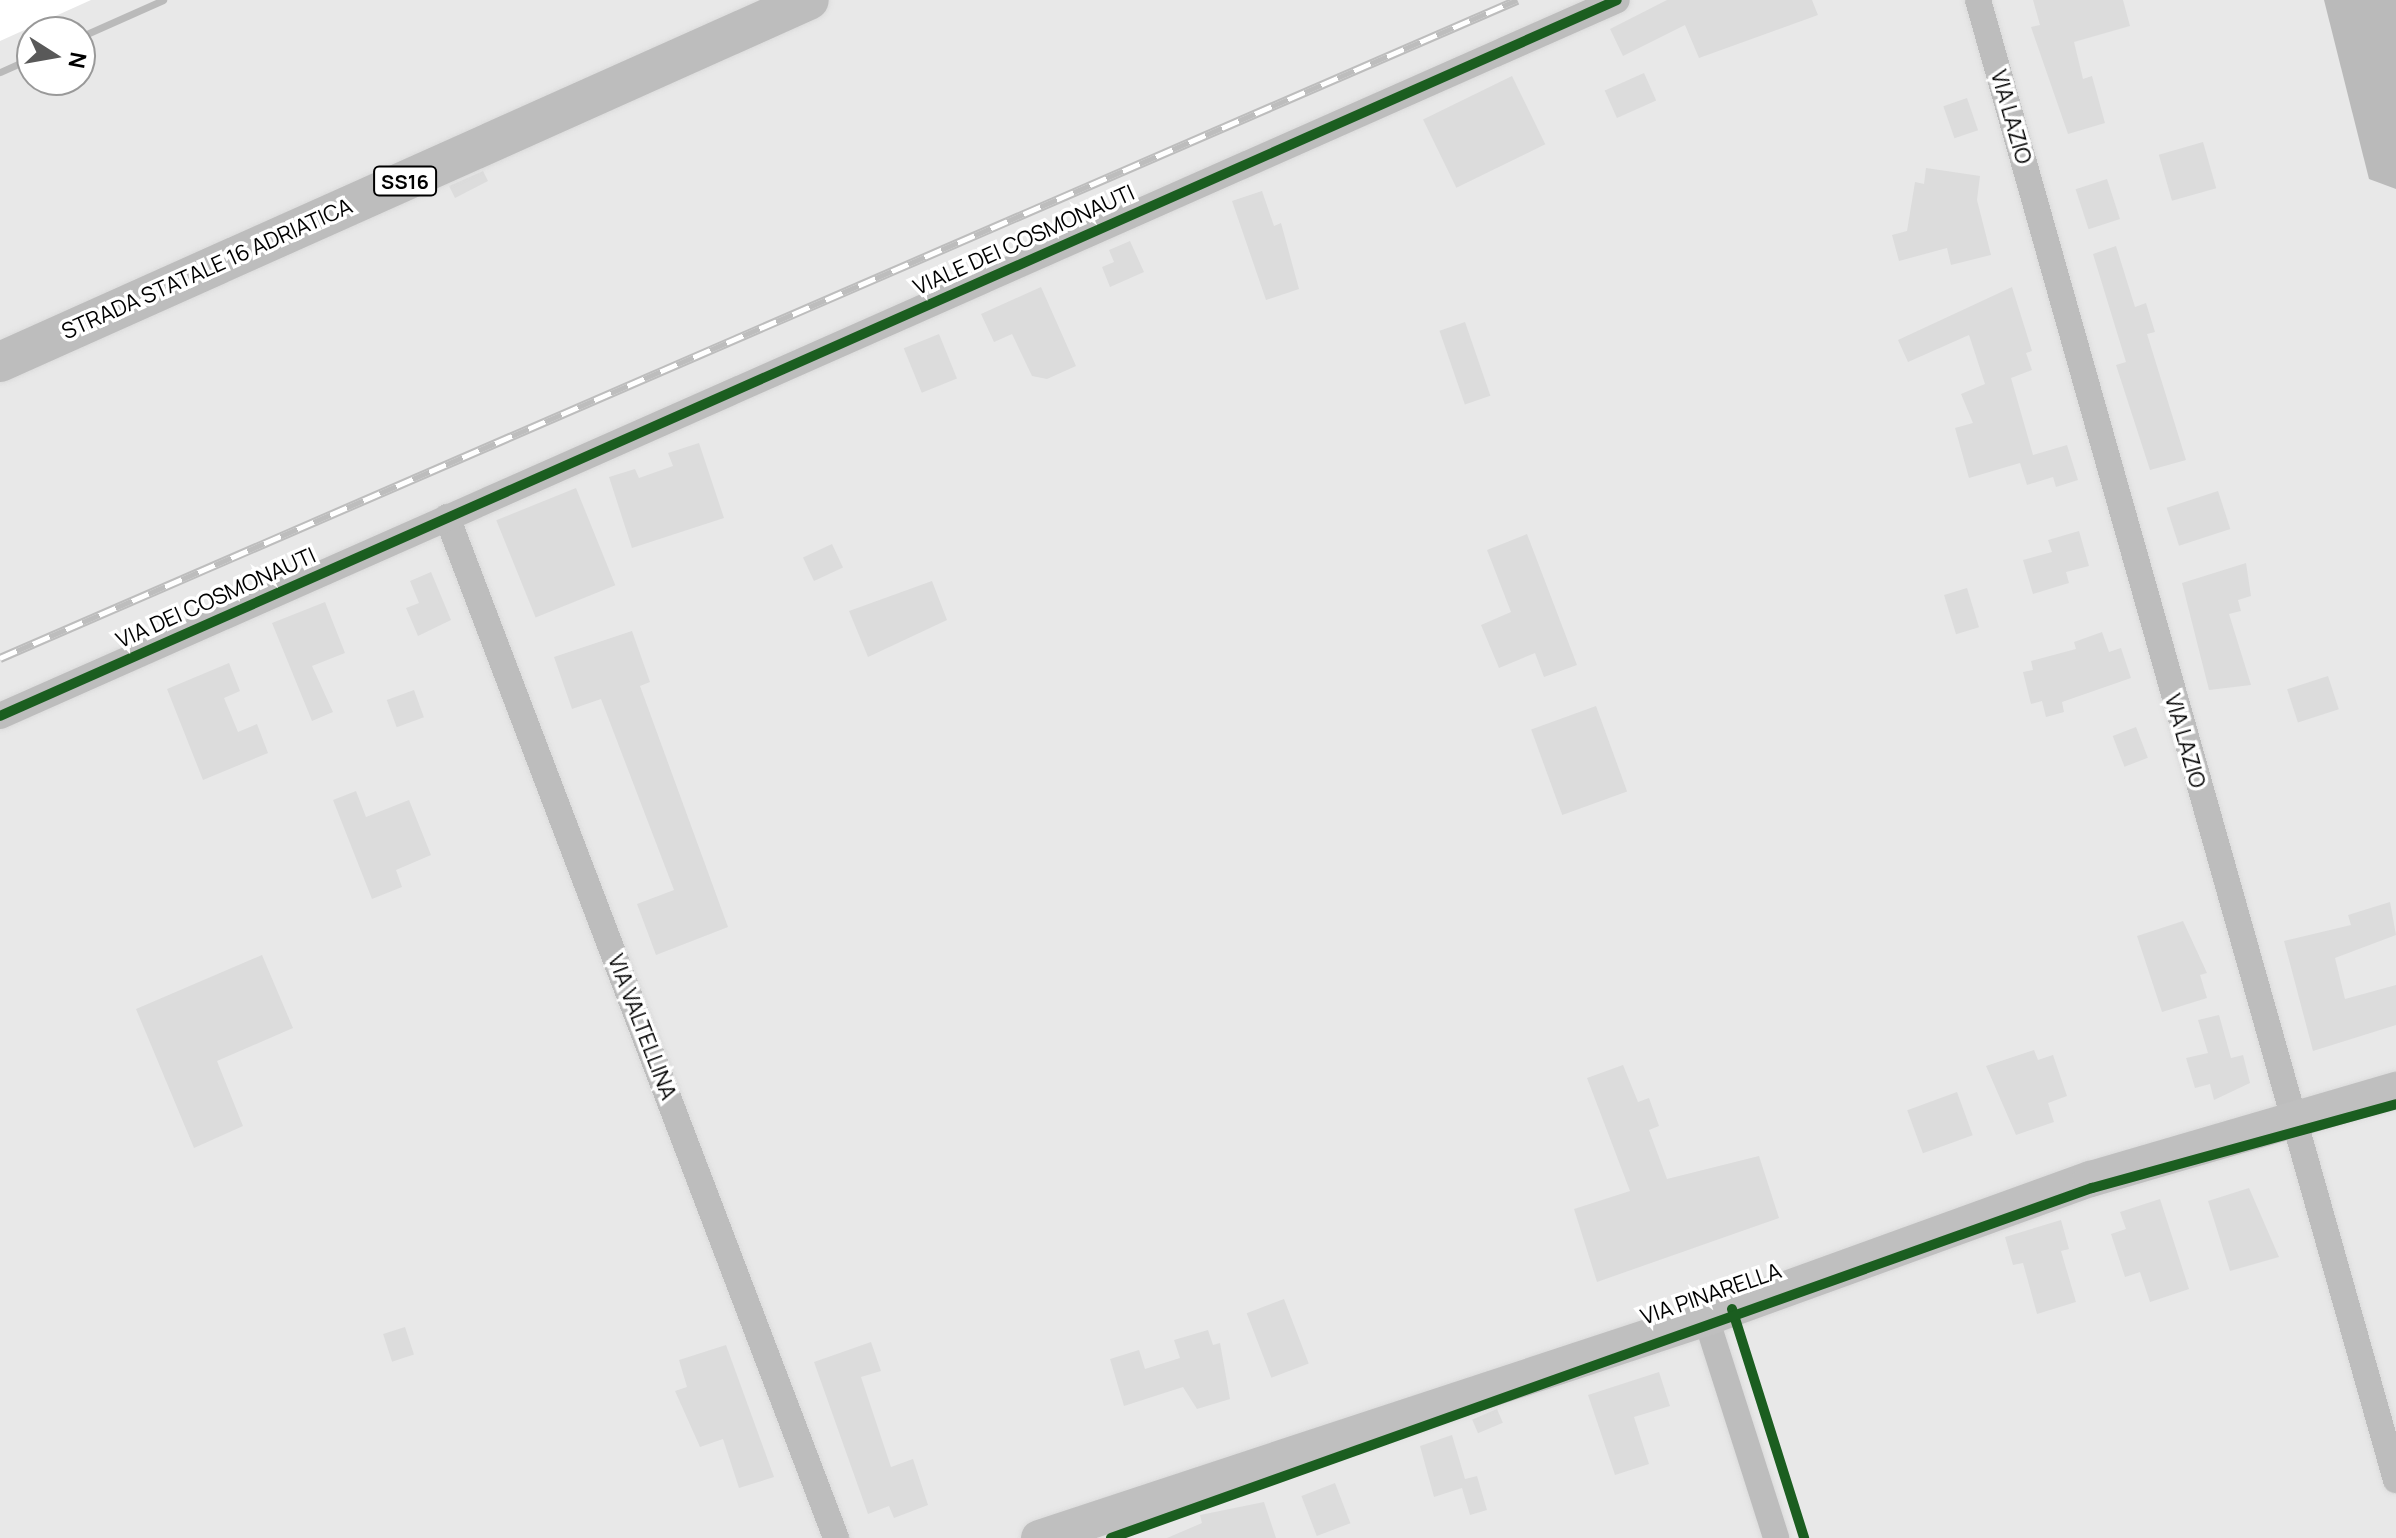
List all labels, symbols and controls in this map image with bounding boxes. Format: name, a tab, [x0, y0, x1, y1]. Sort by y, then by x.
north arrow	[16, 16, 96, 96]
text: N	[61, 50, 94, 71]
street label: VIA LAZIO	[1985, 67, 2037, 167]
road number: SS16	[373, 165, 437, 197]
street label: VIALE DEI COSMONAUTI	[909, 179, 1139, 301]
street label: STRADA STATALE 16 ADRIATICA	[58, 193, 356, 345]
street label: VIA DEI COSMONAUTI	[112, 542, 320, 654]
street label: VIA LAZIO	[2159, 691, 2211, 791]
street label: VIA VALTELLINA	[602, 951, 682, 1103]
street label: VIA PINARELLA	[1637, 1258, 1785, 1330]

